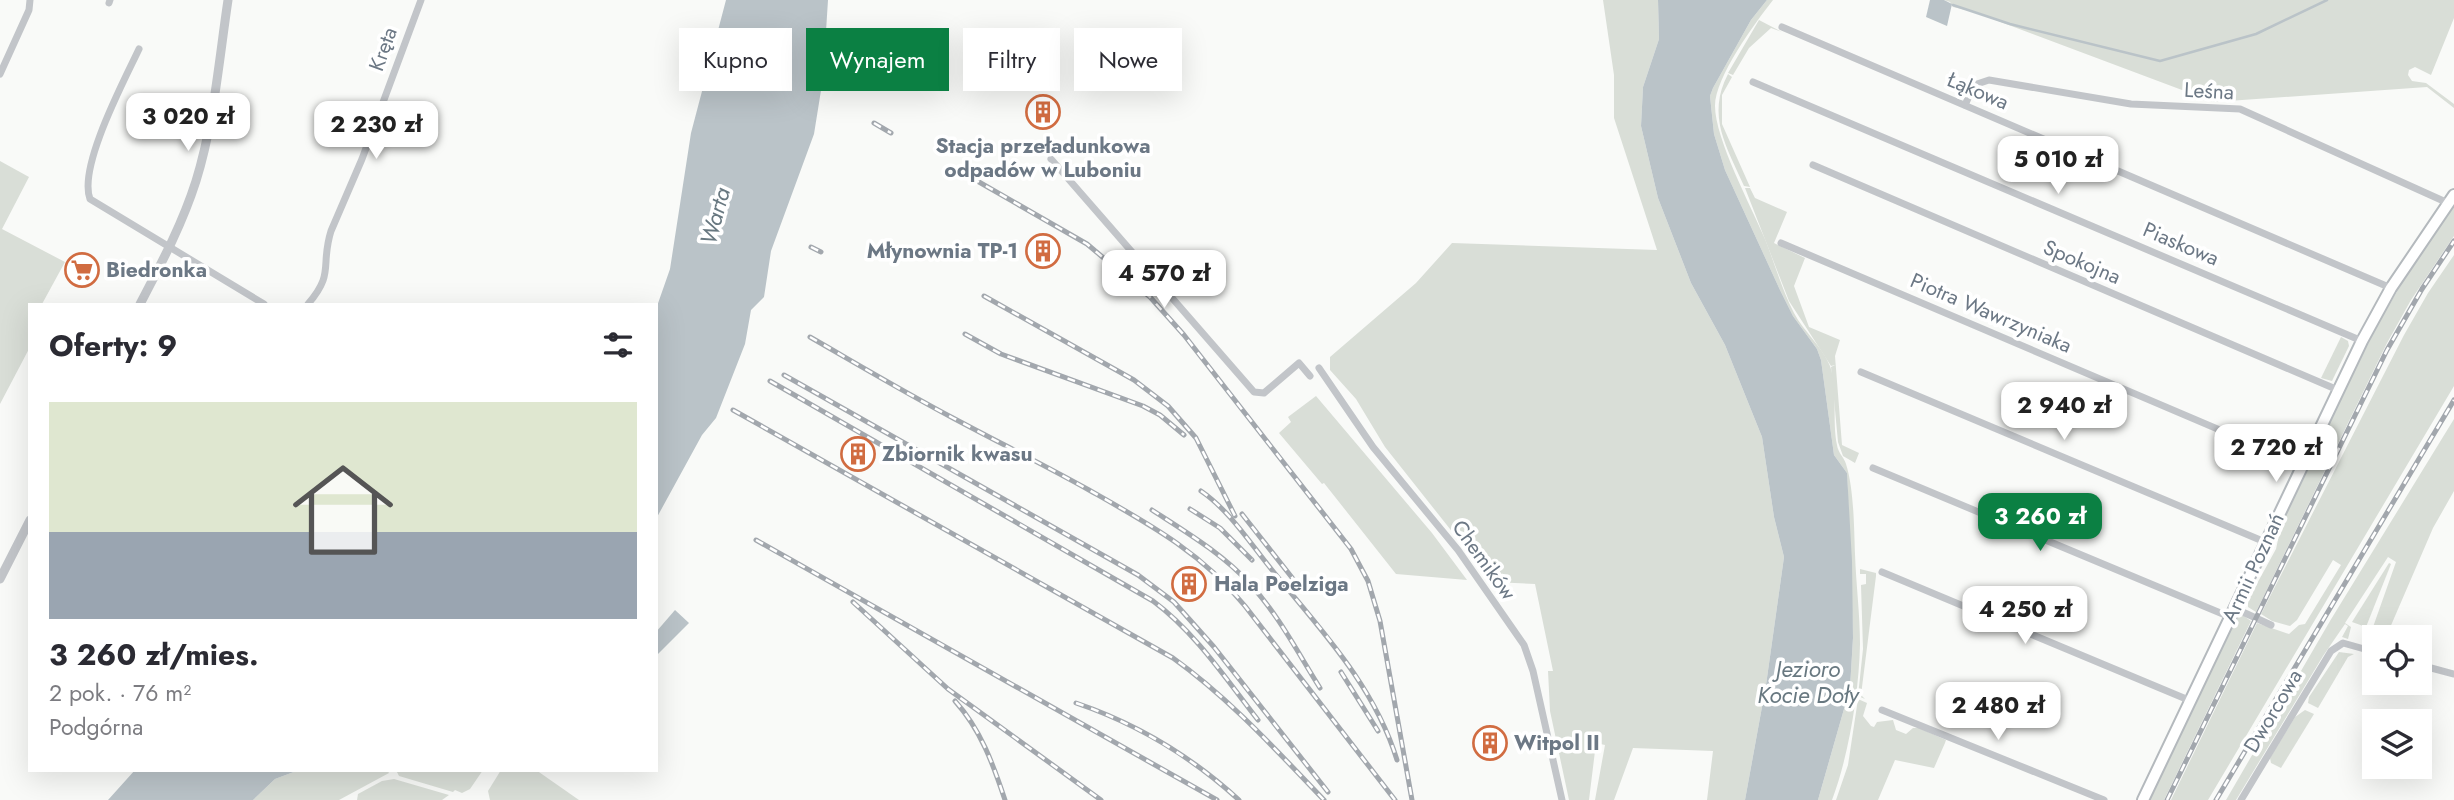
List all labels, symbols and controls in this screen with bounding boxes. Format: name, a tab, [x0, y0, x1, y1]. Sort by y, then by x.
street label: Kręta	[361, 23, 405, 75]
chip: Kupno	[679, 28, 792, 91]
chip: Wynajem	[806, 28, 949, 91]
chip: Filtry	[963, 28, 1060, 91]
chip: Nowe	[1074, 28, 1182, 91]
street label: Łąkowa	[1942, 64, 2013, 117]
street label: Leśna	[2183, 75, 2235, 107]
building icon: Stacja przeładunkowa odpadów w Luboniu	[1024, 93, 1062, 131]
pin: 3 020 zł	[116, 94, 260, 153]
text: 3 020 zł	[142, 99, 234, 133]
pin: 2 230 zł	[304, 102, 448, 161]
text: 2 230 zł	[330, 107, 422, 141]
place label: Stacja przeładunkowa odpadów w Luboniu	[936, 131, 1151, 185]
pin: 5 010 zł	[1986, 136, 2130, 196]
text: 5 010 zł	[2013, 142, 2103, 176]
water label: Warta	[691, 183, 739, 249]
street label: Piaskowa	[2138, 215, 2224, 273]
building icon: Młynownia TP-1	[1024, 232, 1062, 270]
street label: Spokojna	[2039, 232, 2125, 292]
place label: Młynownia TP-1	[867, 236, 1018, 266]
pin: 4 570 zł	[1092, 250, 1236, 310]
supermarket icon: Biedronka	[63, 251, 101, 289]
place label: Biedronka	[106, 255, 207, 285]
text: 4 570 zł	[1118, 256, 1210, 290]
street label: Piotra Wawrzyniaka	[1906, 265, 2076, 361]
text: Oferty: 9	[49, 324, 177, 367]
icon: filters	[599, 326, 637, 364]
pin: 2 940 zł	[1992, 382, 2136, 442]
text: 2 940 zł	[2017, 388, 2111, 422]
pin: 2 720 zł	[2204, 424, 2348, 484]
text: 2 720 zł	[2230, 430, 2322, 464]
building icon: Zbiornik kwasu	[839, 435, 877, 473]
place label: Zbiornik kwasu	[882, 439, 1032, 469]
icon: home	[280, 447, 406, 573]
pin: 3 260 zł	[1968, 494, 2112, 553]
text: 3 260 zł	[1994, 499, 2086, 533]
street label: Armii Poznań	[2214, 508, 2292, 628]
street label: Chemików	[1445, 514, 1524, 607]
building icon: Hala Poelziga	[1170, 565, 1208, 603]
place label: Hala Poelziga	[1214, 569, 1349, 599]
pin: 4 250 zł	[1953, 586, 2097, 646]
text: 4 250 zł	[1978, 592, 2072, 626]
map controls	[2362, 625, 2432, 779]
button: locate	[2362, 625, 2432, 695]
text: 3 260 zł/mies.	[49, 633, 259, 676]
water label: Jezioro Kocie Doły	[1757, 652, 1861, 712]
street label: Dworcowa	[2236, 664, 2310, 758]
text: 2 pok. · 76 m²	[49, 676, 191, 710]
pin: 2 480 zł	[1926, 682, 2070, 742]
text: 2 480 zł	[1952, 688, 2044, 722]
button: layers	[2362, 709, 2432, 779]
text: Podgórna	[49, 710, 143, 744]
building icon: Witpol II	[1471, 724, 1509, 762]
place label: Witpol II	[1514, 728, 1600, 758]

